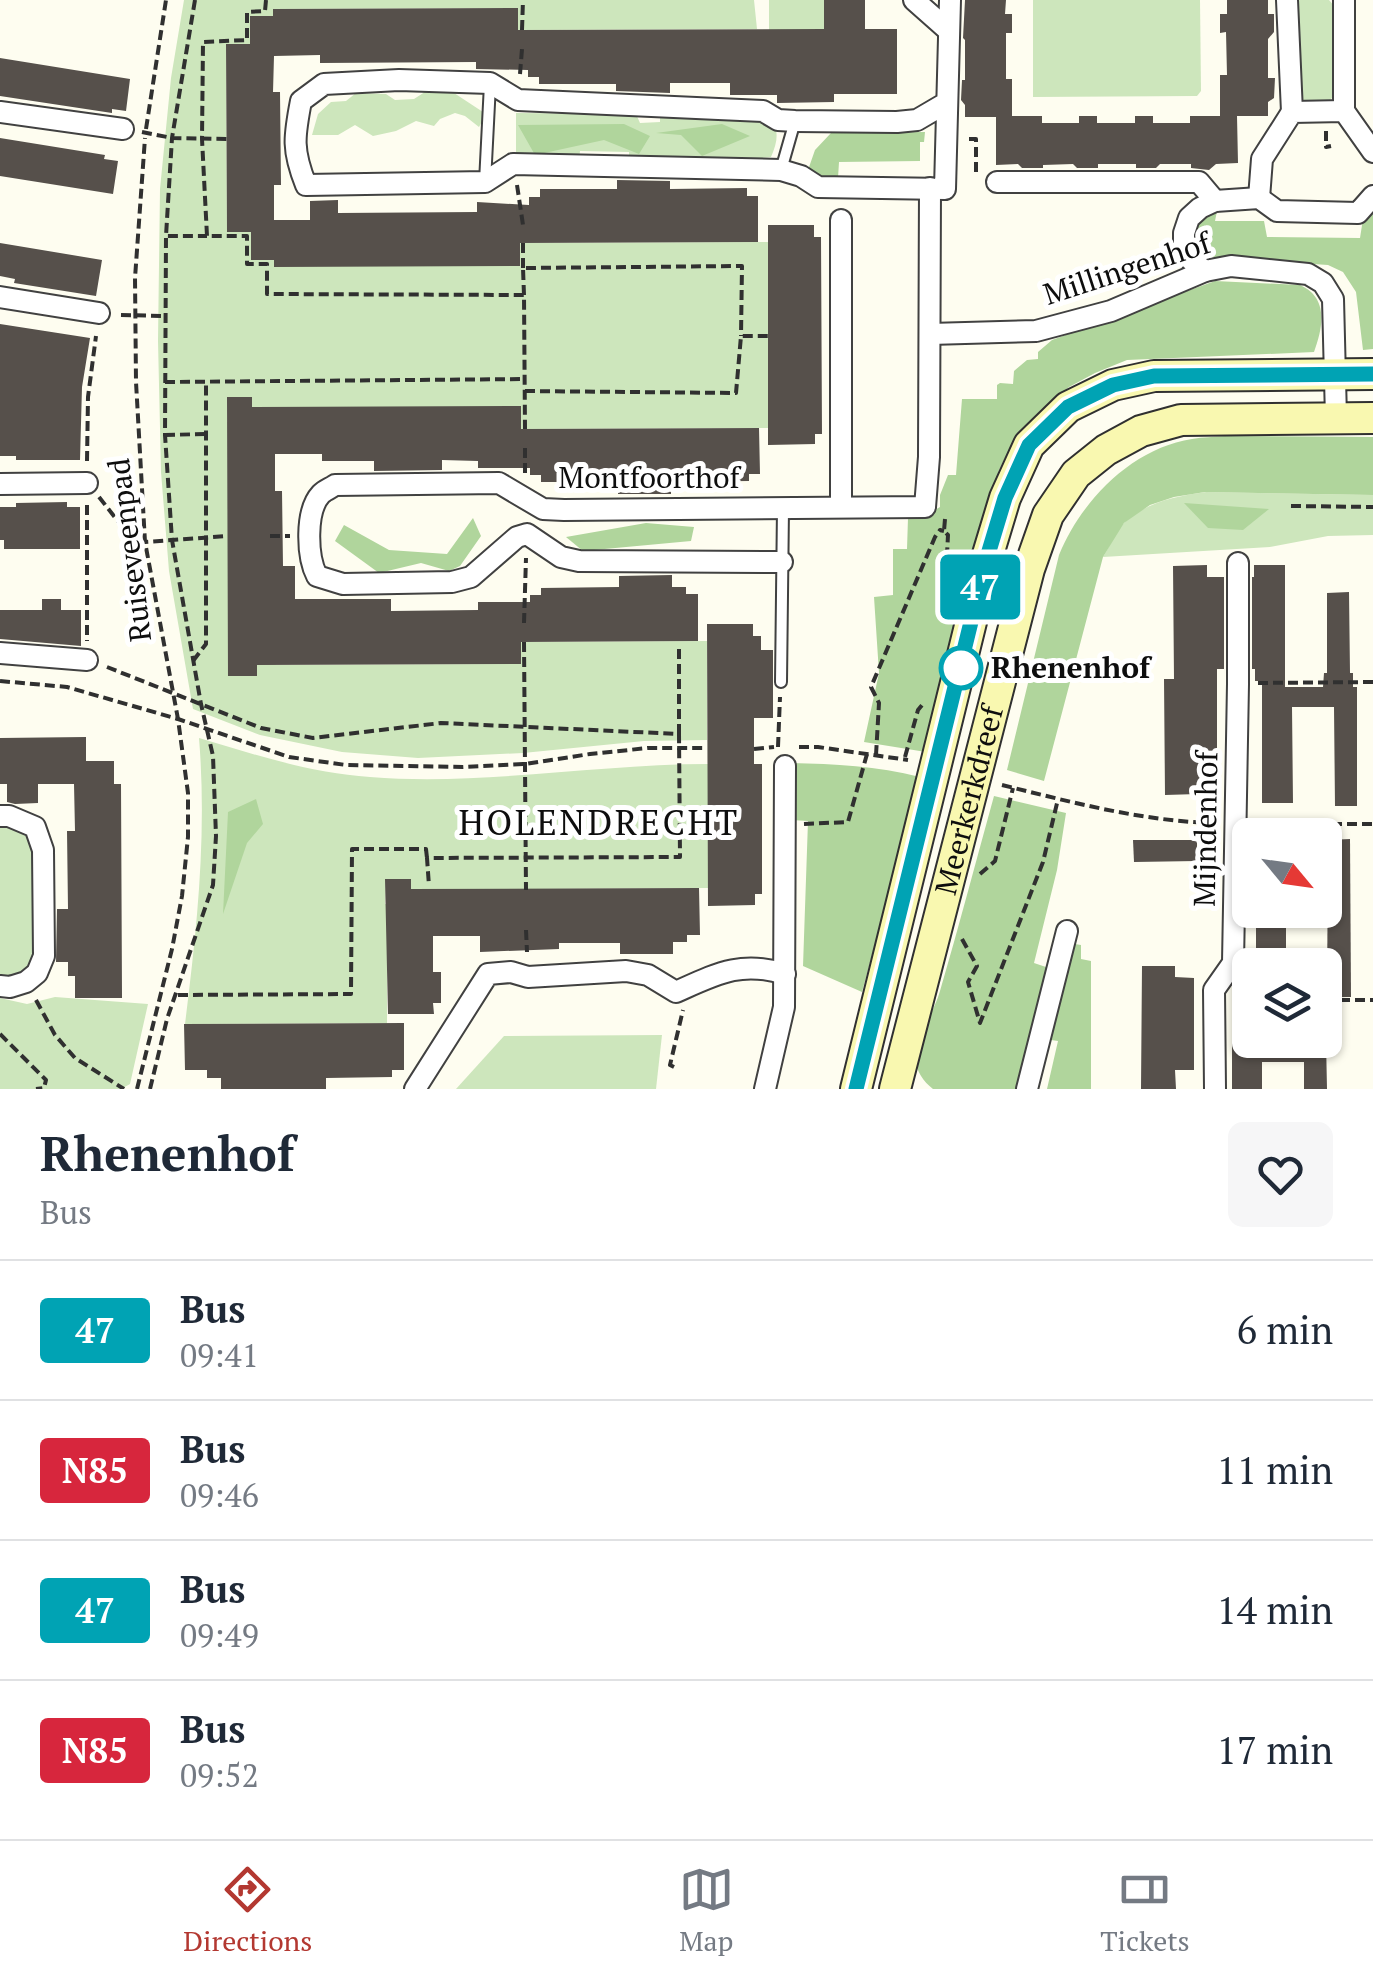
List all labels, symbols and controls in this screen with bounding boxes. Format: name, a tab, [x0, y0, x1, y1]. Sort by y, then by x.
street label: Millingenhof	[1038, 222, 1217, 314]
street label: Ruiseveenpad	[98, 456, 160, 644]
street label: Montfoorthof	[558, 457, 742, 497]
line badge: 47	[935, 554, 1025, 620]
text: 47	[960, 564, 1000, 610]
marker: Rhenenhof	[940, 647, 982, 689]
place label: Rhenenhof	[991, 647, 1153, 687]
street label: Meerkerkdreef	[925, 700, 1012, 899]
street label: Mijndenhof	[1184, 749, 1226, 907]
district label: HOLENDRECHT	[458, 799, 740, 845]
north arrow	[1232, 818, 1342, 928]
map controls	[1232, 818, 1342, 1058]
button: layers	[1232, 948, 1342, 1058]
text: Rhenenhof	[40, 1121, 295, 1185]
button: heart	[1228, 1122, 1333, 1227]
text: Bus	[40, 1191, 92, 1233]
text: Bus	[180, 1284, 245, 1334]
text: 6 min	[1237, 1305, 1333, 1355]
text: 47	[75, 1307, 115, 1353]
text: 09:41	[180, 1334, 259, 1376]
text: Bus	[180, 1424, 245, 1474]
text: 11 min	[1216, 1445, 1333, 1495]
text: N85	[62, 1447, 128, 1493]
text: 09:46	[180, 1474, 259, 1516]
text: Bus	[180, 1564, 245, 1614]
text: 14 min	[1216, 1585, 1333, 1635]
text: 47	[75, 1587, 115, 1633]
text: 09:49	[180, 1614, 259, 1656]
text: Bus	[180, 1704, 245, 1754]
text: 17 min	[1216, 1725, 1333, 1775]
text: N85	[62, 1727, 128, 1773]
text: 09:52	[180, 1754, 259, 1796]
tab: Directions	[183, 1862, 312, 1959]
tab: Map	[679, 1862, 734, 1959]
tab: Tickets	[1100, 1862, 1190, 1959]

